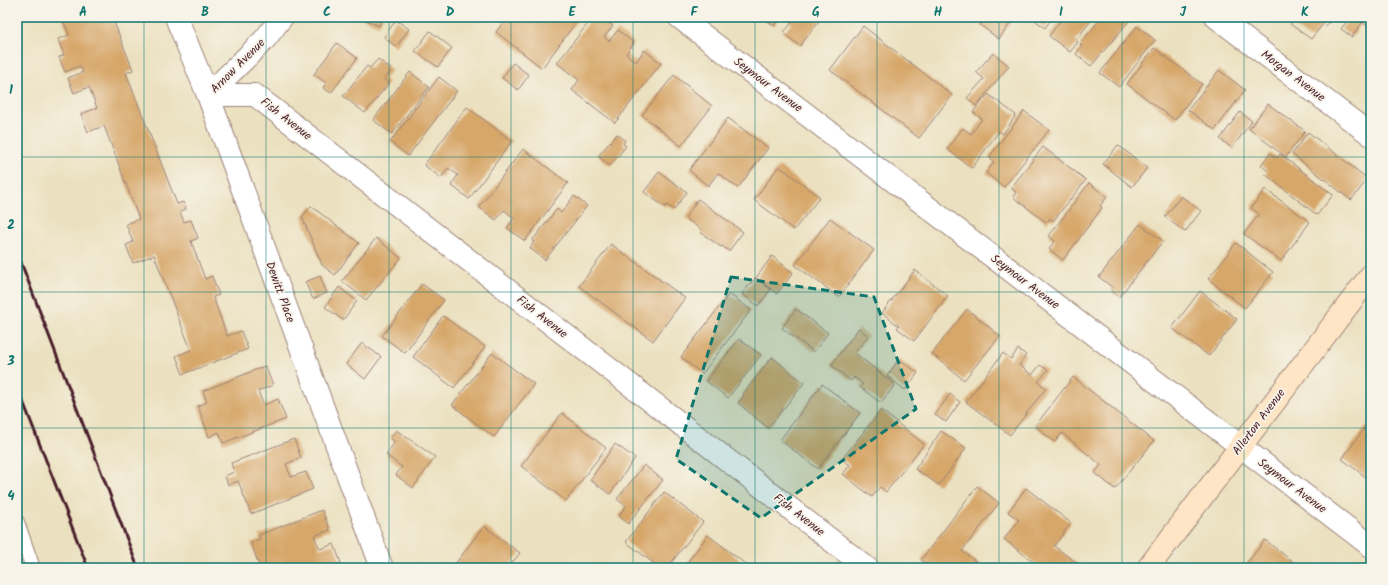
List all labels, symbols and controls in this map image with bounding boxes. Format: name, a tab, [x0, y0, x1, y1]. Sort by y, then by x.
text: A	[79, 2, 87, 23]
text: B	[201, 2, 209, 23]
text: C	[323, 2, 331, 23]
text: D	[446, 2, 455, 23]
text: E	[568, 2, 576, 23]
text: F	[690, 2, 698, 23]
text: G	[812, 2, 820, 23]
text: H	[934, 2, 943, 23]
text: I	[1059, 2, 1063, 23]
text: J	[1180, 2, 1187, 23]
text: K	[1301, 2, 1309, 23]
street label: Arnow Avenue	[206, 34, 270, 98]
street label: Morgan Avenue	[1257, 45, 1330, 107]
street label: Seymour Avenue	[729, 53, 807, 118]
text: 1	[9, 80, 13, 101]
street label: Fish Avenue	[256, 93, 316, 146]
text: 2	[7, 215, 15, 236]
street label: Seymour Avenue	[986, 250, 1064, 315]
street label: Dewitt Place	[260, 259, 300, 326]
street label: Fish Avenue	[512, 291, 572, 344]
text: 3	[6, 351, 15, 372]
street label: Allerton Avenue	[1228, 384, 1291, 459]
street label: Seymour Avenue	[1253, 454, 1331, 519]
text: 4	[7, 486, 15, 507]
street label: Fish Avenue	[769, 489, 829, 542]

